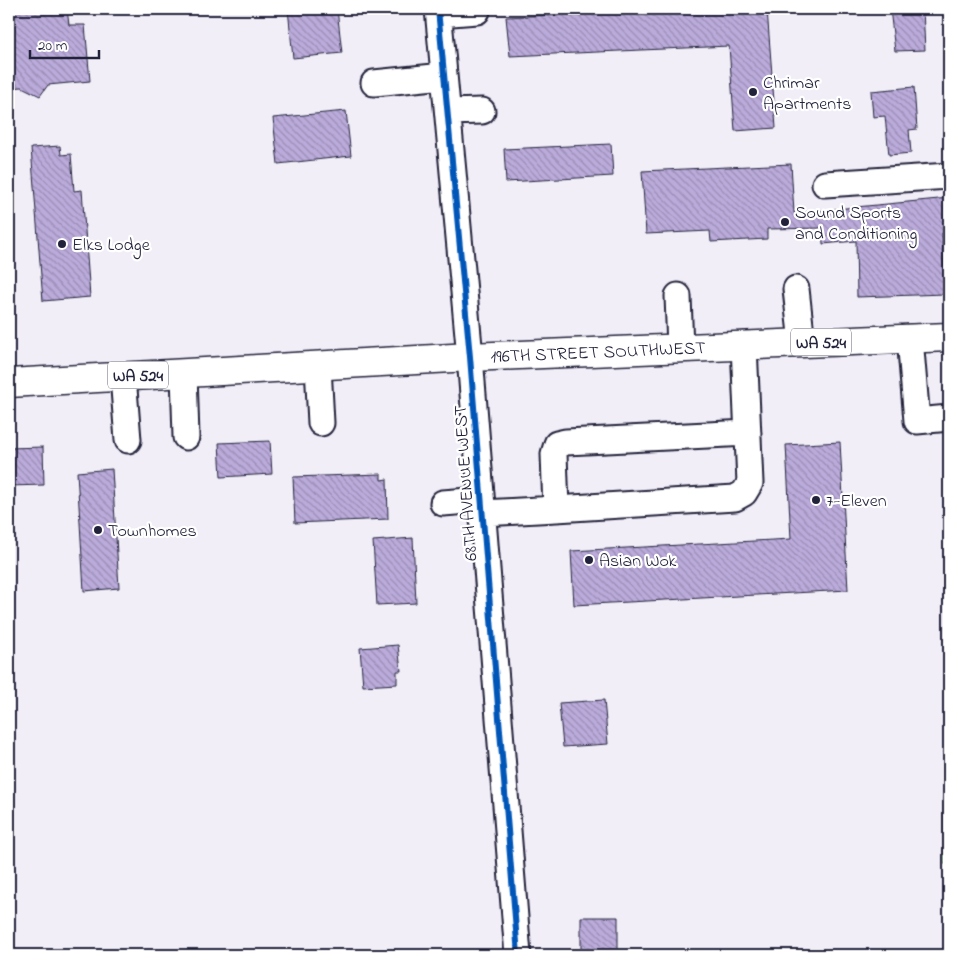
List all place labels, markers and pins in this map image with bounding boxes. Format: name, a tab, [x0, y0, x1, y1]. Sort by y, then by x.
place label: Chrimar Apartments	[763, 71, 851, 118]
marker: Chrimar Apartments	[747, 86, 759, 98]
place label: Sound Sports and Conditioning	[795, 201, 917, 249]
marker: Sound Sports and Conditioning	[779, 216, 791, 228]
place label: Elks Lodge	[72, 233, 151, 260]
marker: Elks Lodge	[56, 238, 68, 250]
place label: 7-Eleven	[826, 489, 887, 515]
marker: 7-Eleven	[810, 494, 822, 506]
place label: Townhomes	[108, 519, 197, 545]
marker: Townhomes	[92, 524, 104, 536]
place label: Asian Wok	[599, 549, 676, 575]
marker: Asian Wok	[583, 554, 595, 566]

